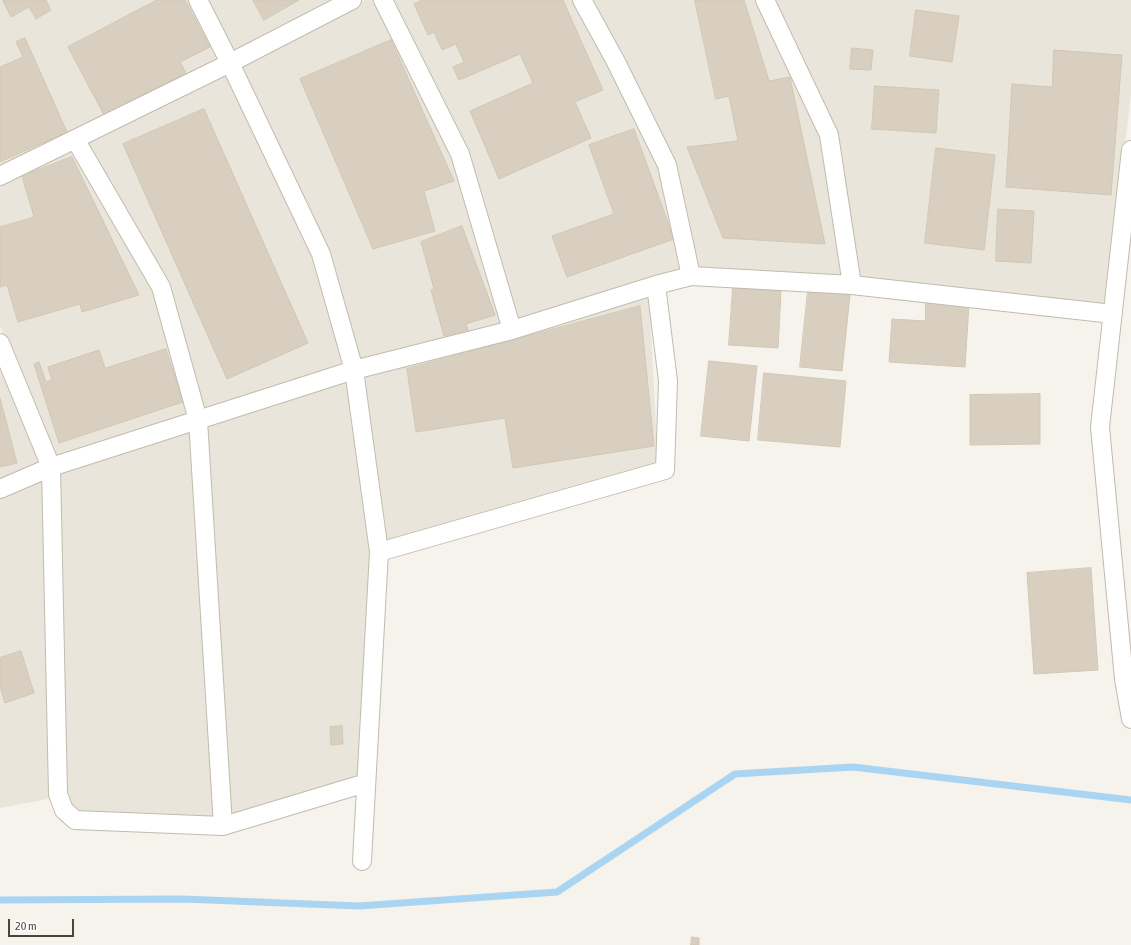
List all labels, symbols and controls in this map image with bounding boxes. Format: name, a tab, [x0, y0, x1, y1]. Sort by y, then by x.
scale bar	[10, 911, 76, 937]
text: 20 m	[15, 919, 37, 933]

